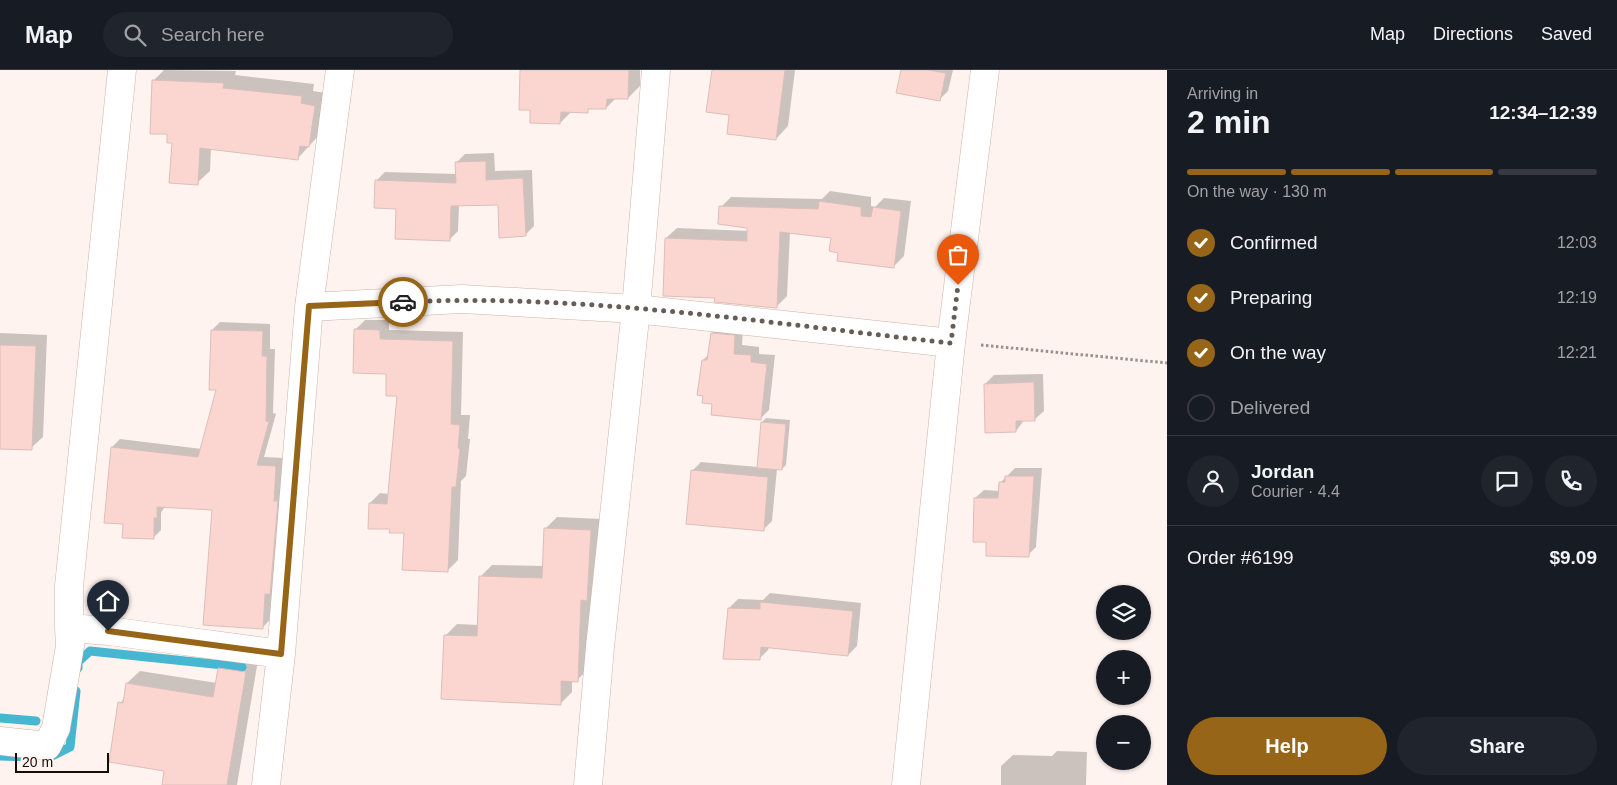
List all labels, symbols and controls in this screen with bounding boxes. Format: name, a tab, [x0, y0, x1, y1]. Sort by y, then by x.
search box	[103, 12, 453, 57]
text: Map	[25, 21, 73, 48]
icon: search	[121, 21, 149, 49]
text: Search here	[161, 24, 265, 45]
text: Map	[1370, 24, 1405, 44]
text: Directions	[1433, 24, 1513, 44]
text: Saved	[1541, 24, 1592, 44]
text: Arriving in	[1187, 85, 1258, 102]
text: 12:34–12:39	[1489, 102, 1597, 123]
text: 2 min	[1187, 104, 1271, 140]
text: On the way · 130 m	[1187, 183, 1327, 200]
icon: check	[1187, 229, 1215, 257]
text: Confirmed	[1230, 232, 1318, 253]
pin	[937, 234, 979, 285]
text: 12:03	[1557, 234, 1597, 251]
icon: bag	[944, 241, 972, 269]
courier	[378, 277, 428, 327]
icon: check	[1187, 284, 1215, 312]
text: Preparing	[1230, 287, 1312, 308]
icon: car	[389, 288, 417, 316]
text: 12:19	[1557, 289, 1597, 306]
icon: check	[1187, 339, 1215, 367]
text: On the way	[1230, 342, 1326, 363]
text: 12:21	[1557, 344, 1597, 361]
text: Delivered	[1230, 397, 1310, 418]
button: person	[1187, 455, 1239, 507]
button: chat	[1481, 455, 1533, 507]
button: phone	[1545, 455, 1597, 507]
text: Jordan	[1251, 461, 1314, 482]
text: Courier · 4.4	[1251, 483, 1340, 500]
text: Order #6199	[1187, 547, 1294, 568]
text: $9.09	[1549, 547, 1597, 568]
pin	[87, 580, 129, 631]
map controls	[1096, 585, 1151, 770]
button: layers	[1096, 585, 1151, 640]
icon: home	[94, 587, 122, 615]
button: +	[1096, 650, 1151, 705]
button: −	[1096, 715, 1151, 770]
button: Help	[1187, 717, 1387, 775]
button: Share	[1397, 717, 1597, 775]
scale bar	[15, 750, 109, 773]
text: 20 m	[22, 754, 53, 770]

